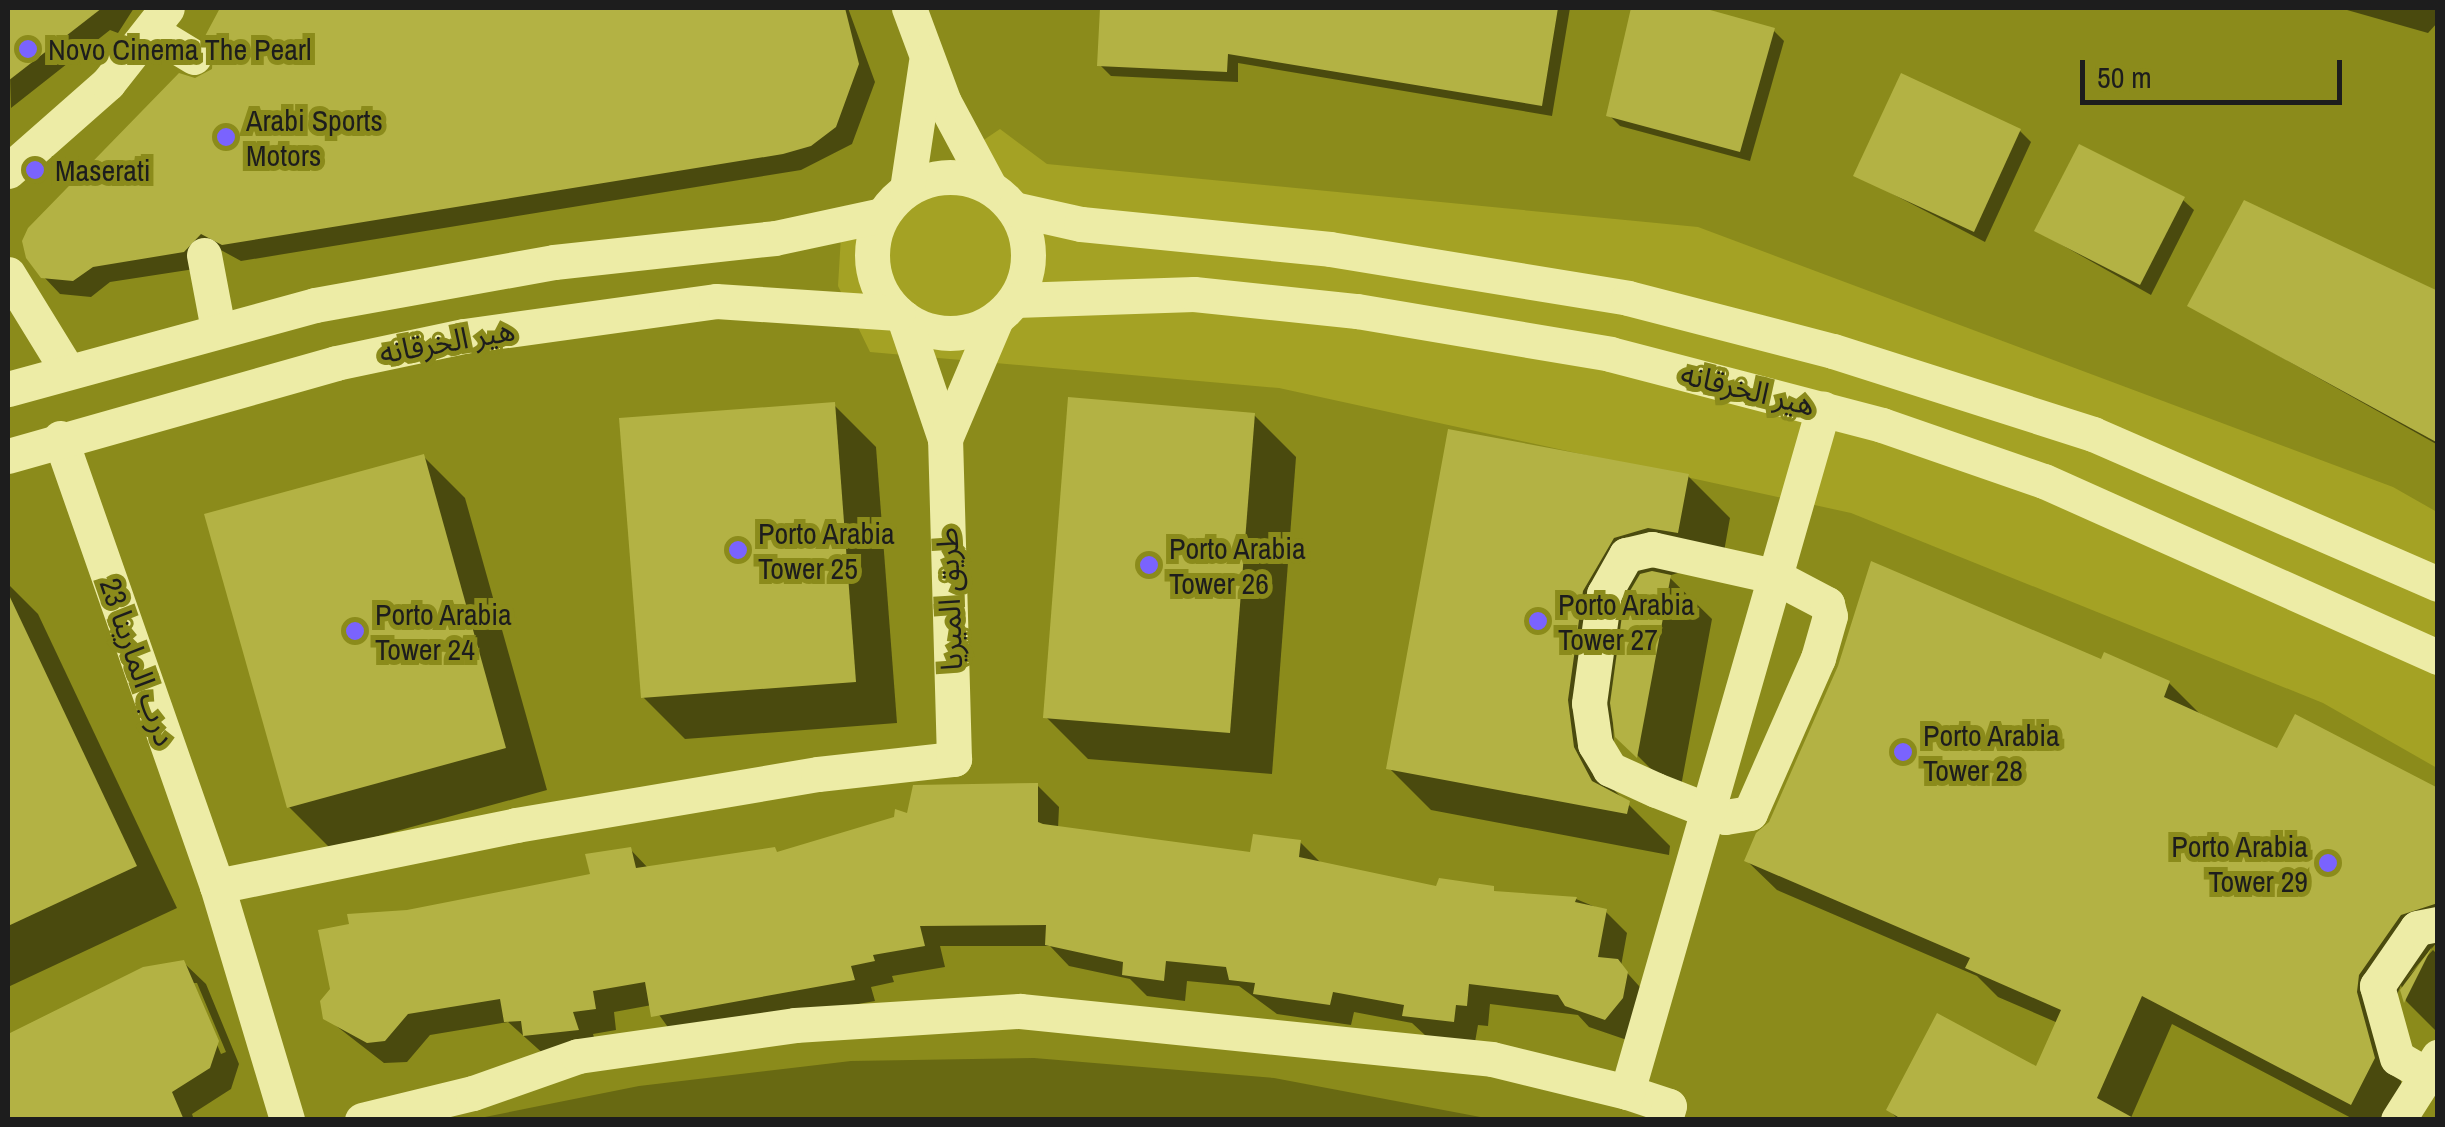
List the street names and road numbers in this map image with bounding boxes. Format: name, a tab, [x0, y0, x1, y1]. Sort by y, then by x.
street label: هير الخرقانه	[376, 311, 518, 371]
street label: هير الخرقانه	[1677, 355, 1819, 423]
street label: طريق الميريا	[929, 527, 969, 671]
street label: درب المارينا 23	[92, 573, 184, 751]

